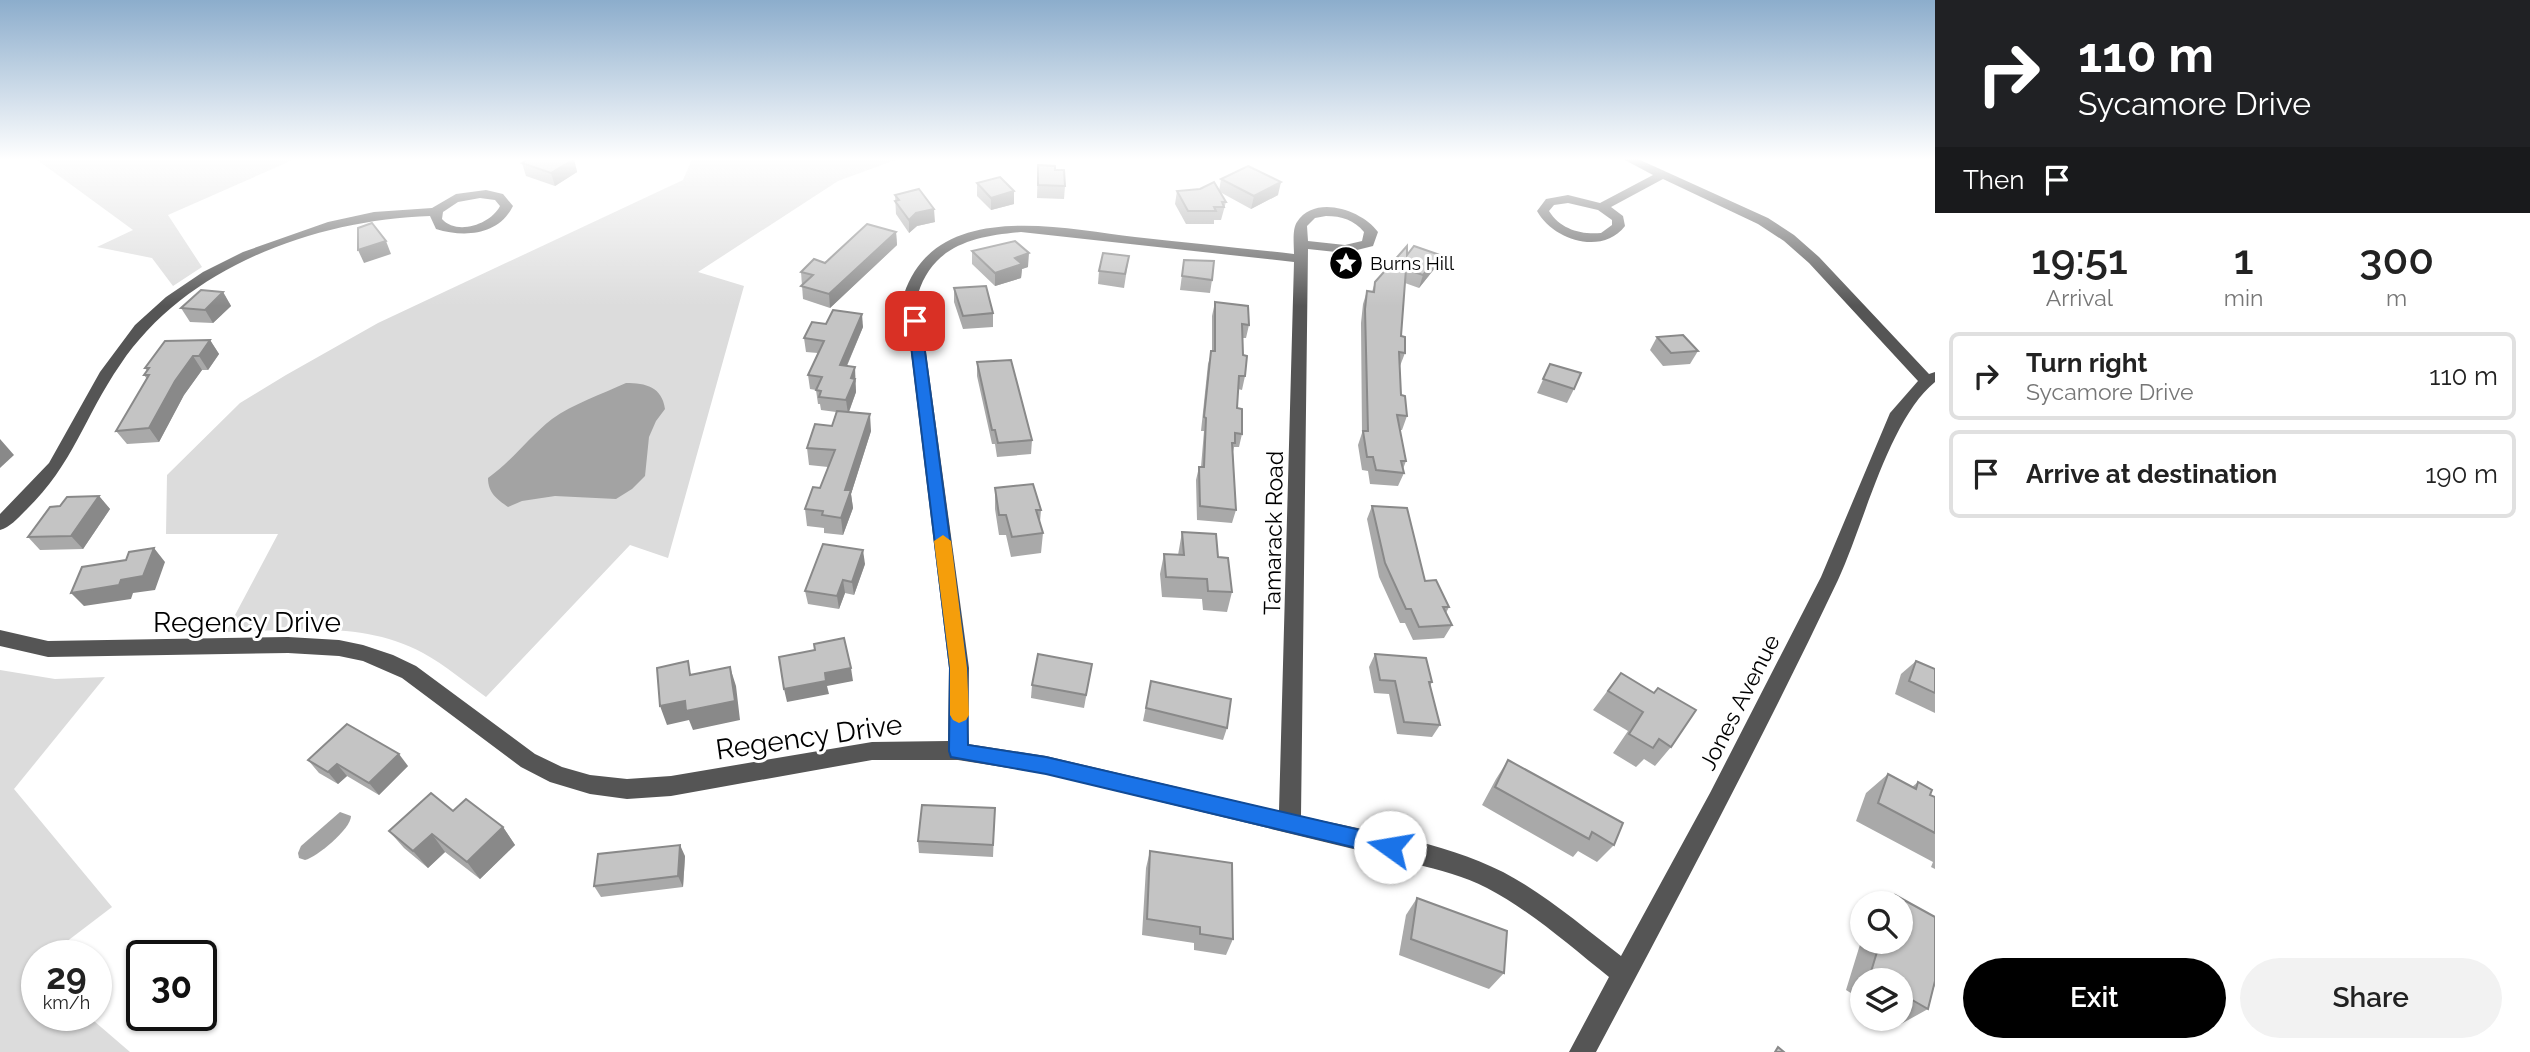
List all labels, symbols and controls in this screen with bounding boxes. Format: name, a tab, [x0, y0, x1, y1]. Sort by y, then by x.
text: 110 m	[2078, 26, 2214, 83]
icon: right	[1963, 28, 2054, 119]
text: Sycamore Drive	[2078, 85, 2311, 122]
icon: arrive	[2038, 161, 2076, 199]
text: Then	[1963, 165, 2024, 195]
text: 19:51	[2031, 235, 2128, 284]
text: 1	[2234, 235, 2253, 284]
text: 300	[2359, 235, 2434, 284]
place icon: Burns Hill	[1327, 244, 1365, 282]
place label: Burns Hill	[1370, 252, 1455, 274]
text: Arrival	[2046, 284, 2113, 311]
text: min	[2224, 284, 2263, 311]
text: m	[2386, 284, 2407, 311]
pin	[885, 291, 945, 351]
icon: arrive	[896, 302, 934, 340]
text: Turn right	[2026, 348, 2147, 378]
icon: right	[1967, 357, 2005, 395]
text: 110 m	[2429, 361, 2498, 391]
text: Sycamore Drive	[2026, 378, 2194, 405]
street label: Tamarack Road	[1258, 451, 1288, 615]
icon: arrive	[1967, 455, 2005, 493]
text: Arrive at destination	[2026, 459, 2277, 489]
text: 190 m	[2425, 459, 2498, 489]
street label: Regency Drive	[153, 606, 341, 639]
street label: Jones Avenue	[1693, 630, 1785, 774]
street label: Regency Drive	[714, 708, 904, 766]
position arrow	[1353, 810, 1427, 884]
map controls	[1850, 891, 1913, 1031]
button: search	[1850, 891, 1913, 954]
speed limit sign: 30	[126, 940, 217, 1031]
text: 29	[46, 956, 87, 997]
button: Exit	[1963, 958, 2226, 1038]
button: Share	[2240, 958, 2502, 1038]
button: layers	[1850, 968, 1913, 1031]
text: km/h	[43, 992, 90, 1013]

